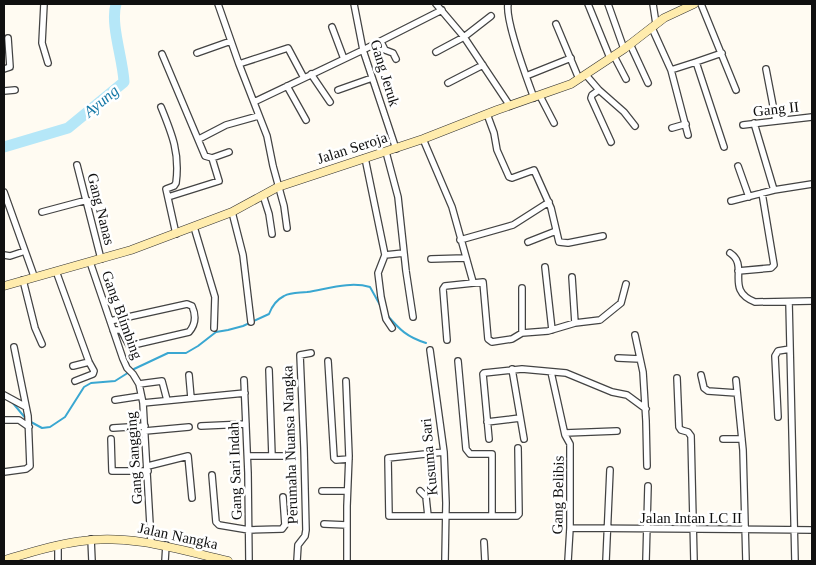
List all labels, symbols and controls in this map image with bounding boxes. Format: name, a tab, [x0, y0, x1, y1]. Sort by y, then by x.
street label: Gang Jeruk	[367, 38, 403, 109]
water label: Ayung	[79, 82, 122, 122]
street label: Gang II	[752, 99, 800, 119]
street label: Jalan Seroja	[315, 129, 389, 167]
street label: Gang Nanas	[84, 171, 118, 247]
street label: Gang Blimbing	[99, 269, 146, 362]
street label: Perumaha Nuansa Nangka	[279, 365, 301, 525]
street label: Gang Sangging	[123, 411, 145, 505]
street label: Kusuma Sari	[418, 417, 440, 497]
street label: Gang Sari Indah	[225, 421, 245, 520]
street label: Gang Belibis	[549, 455, 567, 535]
street label: Jalan Intan LC II	[640, 510, 742, 526]
street label: Jalan Nangka	[137, 520, 220, 552]

